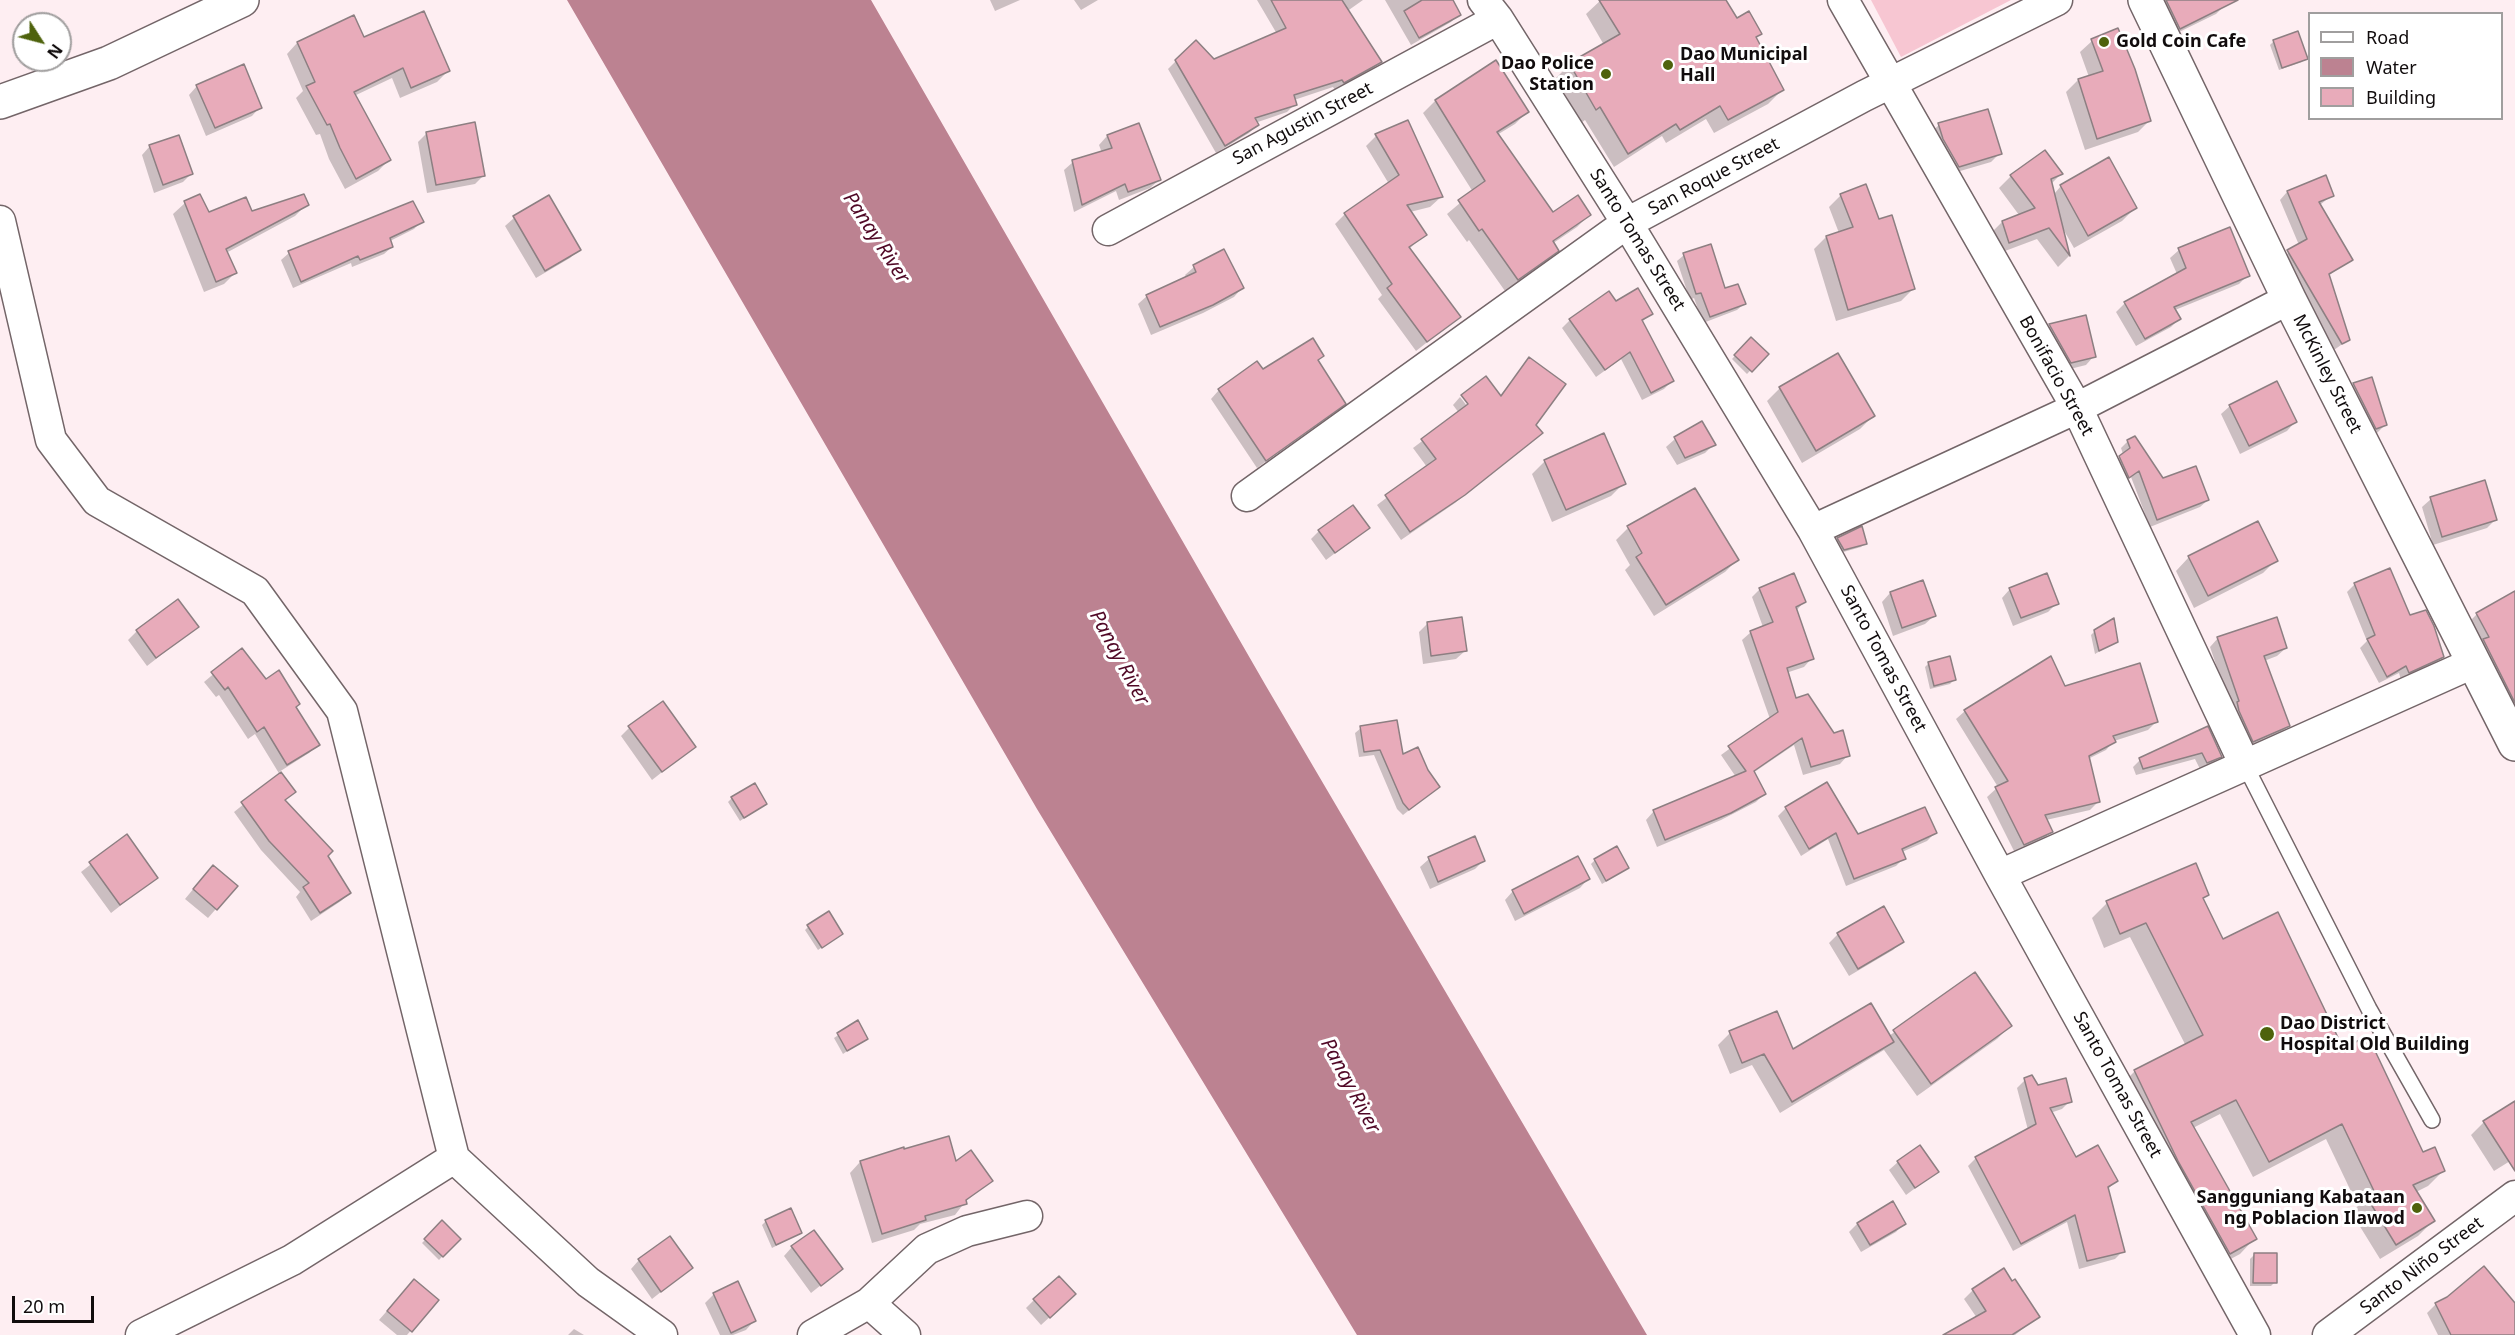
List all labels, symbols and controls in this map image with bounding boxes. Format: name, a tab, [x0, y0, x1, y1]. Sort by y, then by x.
north arrow	[12, 12, 72, 72]
legend	[2308, 12, 2503, 120]
text: Road	[2366, 25, 2409, 49]
place label: Gold Coin Cafe	[2116, 31, 2246, 53]
marker: Gold Coin Cafe	[2097, 35, 2111, 49]
text: N	[42, 40, 68, 63]
place label: Dao Municipal Hall	[1680, 44, 1808, 86]
place label: Dao Police Station	[1501, 53, 1594, 96]
text: Water	[2366, 55, 2417, 79]
marker: Dao Municipal Hall	[1661, 58, 1675, 72]
marker: Dao Police Station	[1599, 67, 1613, 81]
street label: San Agustin Street	[1229, 78, 1377, 170]
text: Building	[2366, 85, 2436, 109]
street label: San Roque Street	[1645, 133, 1783, 221]
street label: Santo Tomas Street	[1585, 165, 1689, 315]
water label: Panay River	[838, 188, 914, 288]
street label: McKinley Street	[2288, 311, 2366, 437]
street label: Bonifacio Street	[2014, 312, 2098, 440]
street label: Santo Tomas Street	[1835, 582, 1931, 736]
water label: Panay River	[1084, 606, 1154, 710]
street label: Santo Tomas Street	[2068, 1008, 2166, 1162]
place label: Dao District Hospital Old Building	[2280, 1013, 2469, 1056]
marker: Dao District Hospital Old Building	[2258, 1025, 2276, 1043]
water label: Panay River	[1315, 1034, 1385, 1138]
place label: Sangguniang Kabataan ng Poblacion Ilawod	[2197, 1187, 2405, 1230]
marker: Sangguniang Kabataan ng Poblacion Ilawod	[2410, 1201, 2424, 1215]
street label: Santo Niño Street	[2356, 1213, 2488, 1319]
scale bar	[15, 1284, 98, 1322]
text: 20 m	[23, 1294, 65, 1318]

